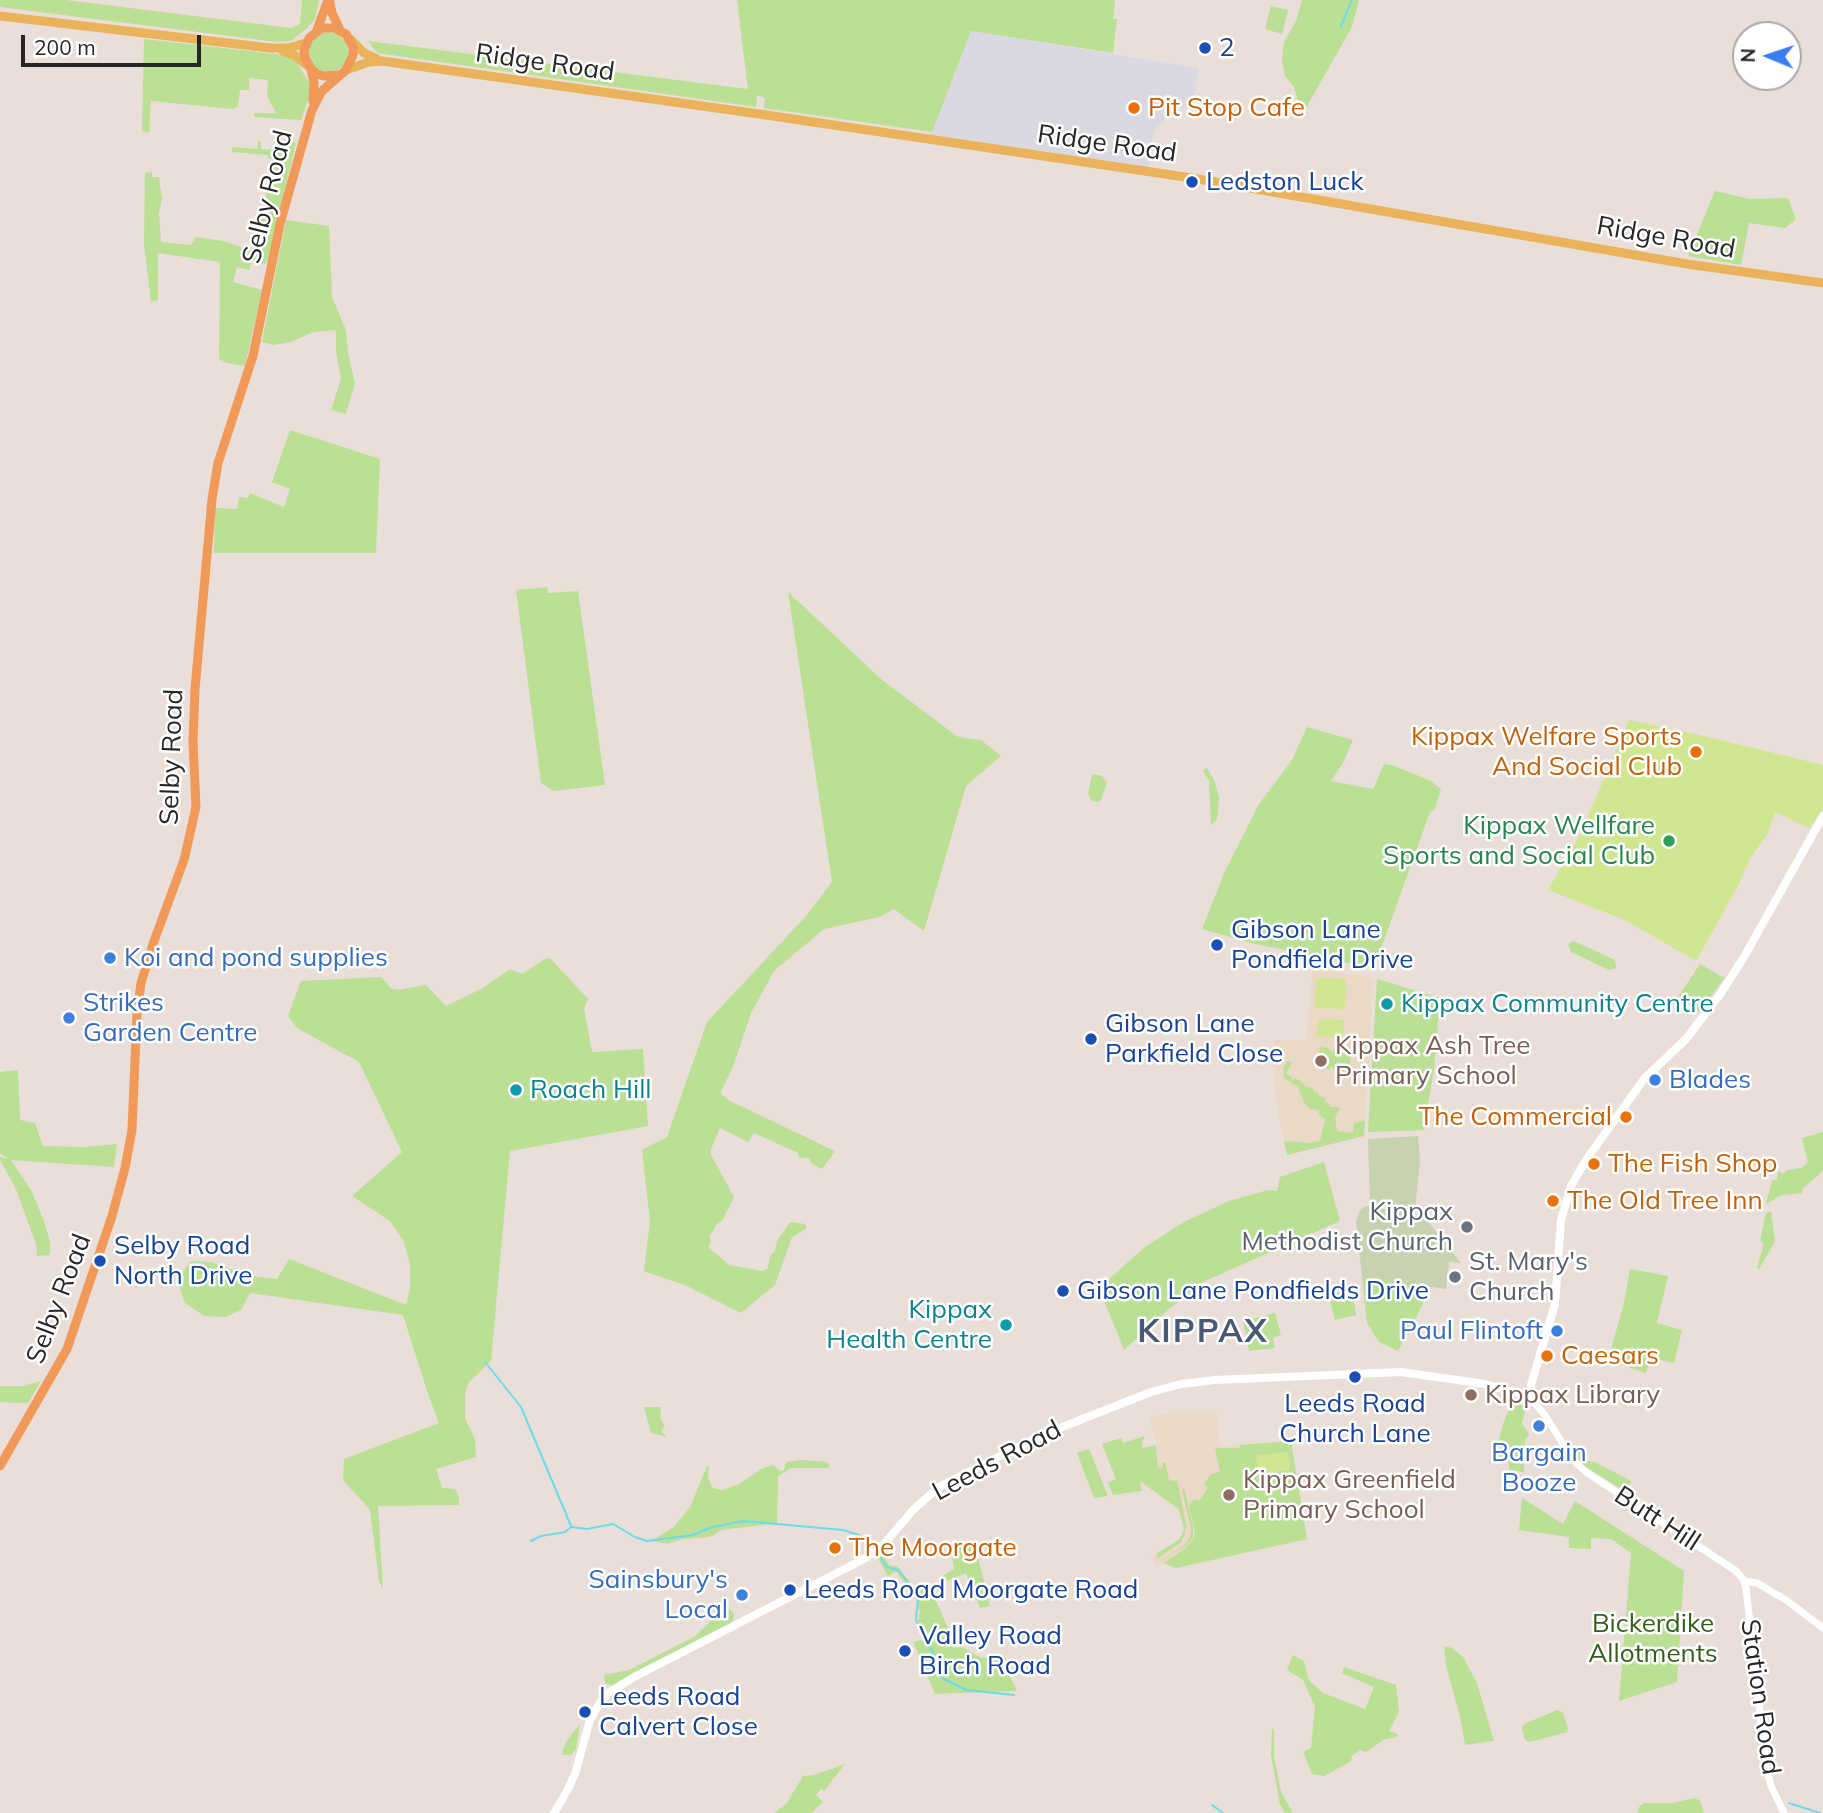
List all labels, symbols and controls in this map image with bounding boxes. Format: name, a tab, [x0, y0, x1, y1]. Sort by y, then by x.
scale bar	[24, 21, 205, 65]
north arrow	[1732, 21, 1802, 91]
place label: 2	[1219, 32, 1235, 64]
text: 200 m	[34, 34, 96, 60]
street label: Ridge Road	[473, 38, 617, 88]
marker: 2	[1197, 40, 1213, 56]
text: N	[1736, 48, 1760, 63]
place label: Pit Stop Cafe	[1148, 92, 1305, 124]
marker: Pit Stop Cafe	[1126, 100, 1142, 116]
street label: Ridge Road	[1035, 119, 1179, 169]
street label: Selby Road	[236, 127, 300, 267]
place label: Ledston Luck	[1206, 166, 1364, 198]
marker: Ledston Luck	[1184, 174, 1200, 190]
street label: Ridge Road	[1594, 210, 1738, 266]
street label: Selby Road	[154, 688, 190, 826]
place label: Kippax Welfare Sports And Social Club	[1411, 721, 1682, 782]
marker: Kippax Welfare Sports And Social Club	[1688, 744, 1704, 760]
place label: Kippax Wellfare Sports and Social Club	[1383, 810, 1655, 872]
marker: Kippax Wellfare Sports and Social Club	[1661, 833, 1677, 849]
place label: Gibson Lane Pondfield Drive	[1231, 914, 1413, 976]
marker: Gibson Lane Pondfield Drive	[1209, 937, 1225, 953]
place label: Koi and pond supplies	[124, 942, 388, 974]
marker: Koi and pond supplies	[102, 950, 118, 966]
place label: Strikes Garden Centre	[83, 987, 257, 1048]
place label: Kippax Community Centre	[1401, 988, 1714, 1020]
marker: Kippax Community Centre	[1379, 996, 1395, 1012]
place label: Gibson Lane Parkfield Close	[1105, 1008, 1283, 1070]
marker: Strikes Garden Centre	[61, 1010, 77, 1026]
place label: Kippax Ash Tree Primary School	[1335, 1030, 1530, 1092]
marker: Gibson Lane Parkfield Close	[1083, 1031, 1099, 1047]
marker: Kippax Ash Tree Primary School	[1313, 1053, 1329, 1069]
place label: Blades	[1669, 1064, 1751, 1096]
marker: Blades	[1647, 1072, 1663, 1088]
place label: Roach Hill	[530, 1074, 652, 1106]
marker: Roach Hill	[508, 1082, 524, 1098]
place label: The Commercial	[1418, 1101, 1612, 1133]
marker: The Commercial	[1618, 1109, 1634, 1125]
place label: The Fish Shop	[1608, 1148, 1777, 1180]
marker: The Fish Shop	[1586, 1156, 1602, 1172]
place label: The Old Tree Inn	[1567, 1185, 1763, 1217]
marker: The Old Tree Inn	[1545, 1193, 1561, 1209]
place label: Kippax Methodist Church	[1242, 1196, 1453, 1258]
marker: Kippax Methodist Church	[1459, 1219, 1475, 1235]
street label: Selby Road	[20, 1230, 98, 1368]
place label: Selby Road North Drive	[114, 1230, 252, 1292]
place label: St. Mary's Church	[1469, 1246, 1588, 1308]
marker: Selby Road North Drive	[92, 1253, 108, 1269]
marker: St. Mary's Church	[1447, 1269, 1463, 1285]
place label: Gibson Lane Pondfields Drive	[1077, 1275, 1429, 1307]
marker: Gibson Lane Pondfields Drive	[1055, 1283, 1071, 1299]
place label: Kippax Health Centre	[826, 1294, 992, 1356]
district label: KIPPAX	[1138, 1312, 1268, 1352]
place label: Paul Flintoft	[1400, 1315, 1543, 1347]
marker: Kippax Health Centre	[998, 1317, 1014, 1333]
marker: Paul Flintoft	[1549, 1323, 1565, 1339]
place label: Caesars	[1561, 1340, 1659, 1372]
marker: Caesars	[1539, 1348, 1555, 1364]
marker: Leeds Road Church Lane	[1347, 1369, 1363, 1385]
place label: Kippax Library	[1485, 1379, 1660, 1411]
marker: Kippax Library	[1463, 1387, 1479, 1403]
place label: Leeds Road Church Lane	[1279, 1388, 1431, 1450]
street label: Leeds Road	[927, 1414, 1067, 1508]
marker: Bargain Booze	[1531, 1418, 1547, 1434]
place label: Bargain Booze	[1491, 1437, 1587, 1498]
place label: Kippax Greenfield Primary School	[1243, 1464, 1456, 1526]
street label: Butt Hill	[1608, 1480, 1706, 1558]
marker: Kippax Greenfield Primary School	[1221, 1487, 1237, 1503]
place label: The Moorgate	[849, 1532, 1017, 1564]
marker: The Moorgate	[827, 1540, 843, 1556]
place label: Sainsbury's Local	[589, 1564, 728, 1626]
place label: Leeds Road Moorgate Road	[804, 1574, 1138, 1606]
marker: Leeds Road Moorgate Road	[782, 1582, 798, 1598]
marker: Sainsbury's Local	[734, 1587, 750, 1603]
park label: Bickerdike Allotments	[1588, 1608, 1718, 1670]
street label: Station Road	[1734, 1617, 1786, 1777]
place label: Valley Road Birch Road	[919, 1620, 1062, 1682]
marker: Valley Road Birch Road	[897, 1643, 913, 1659]
place label: Leeds Road Calvert Close	[599, 1681, 758, 1742]
marker: Leeds Road Calvert Close	[577, 1704, 593, 1720]

